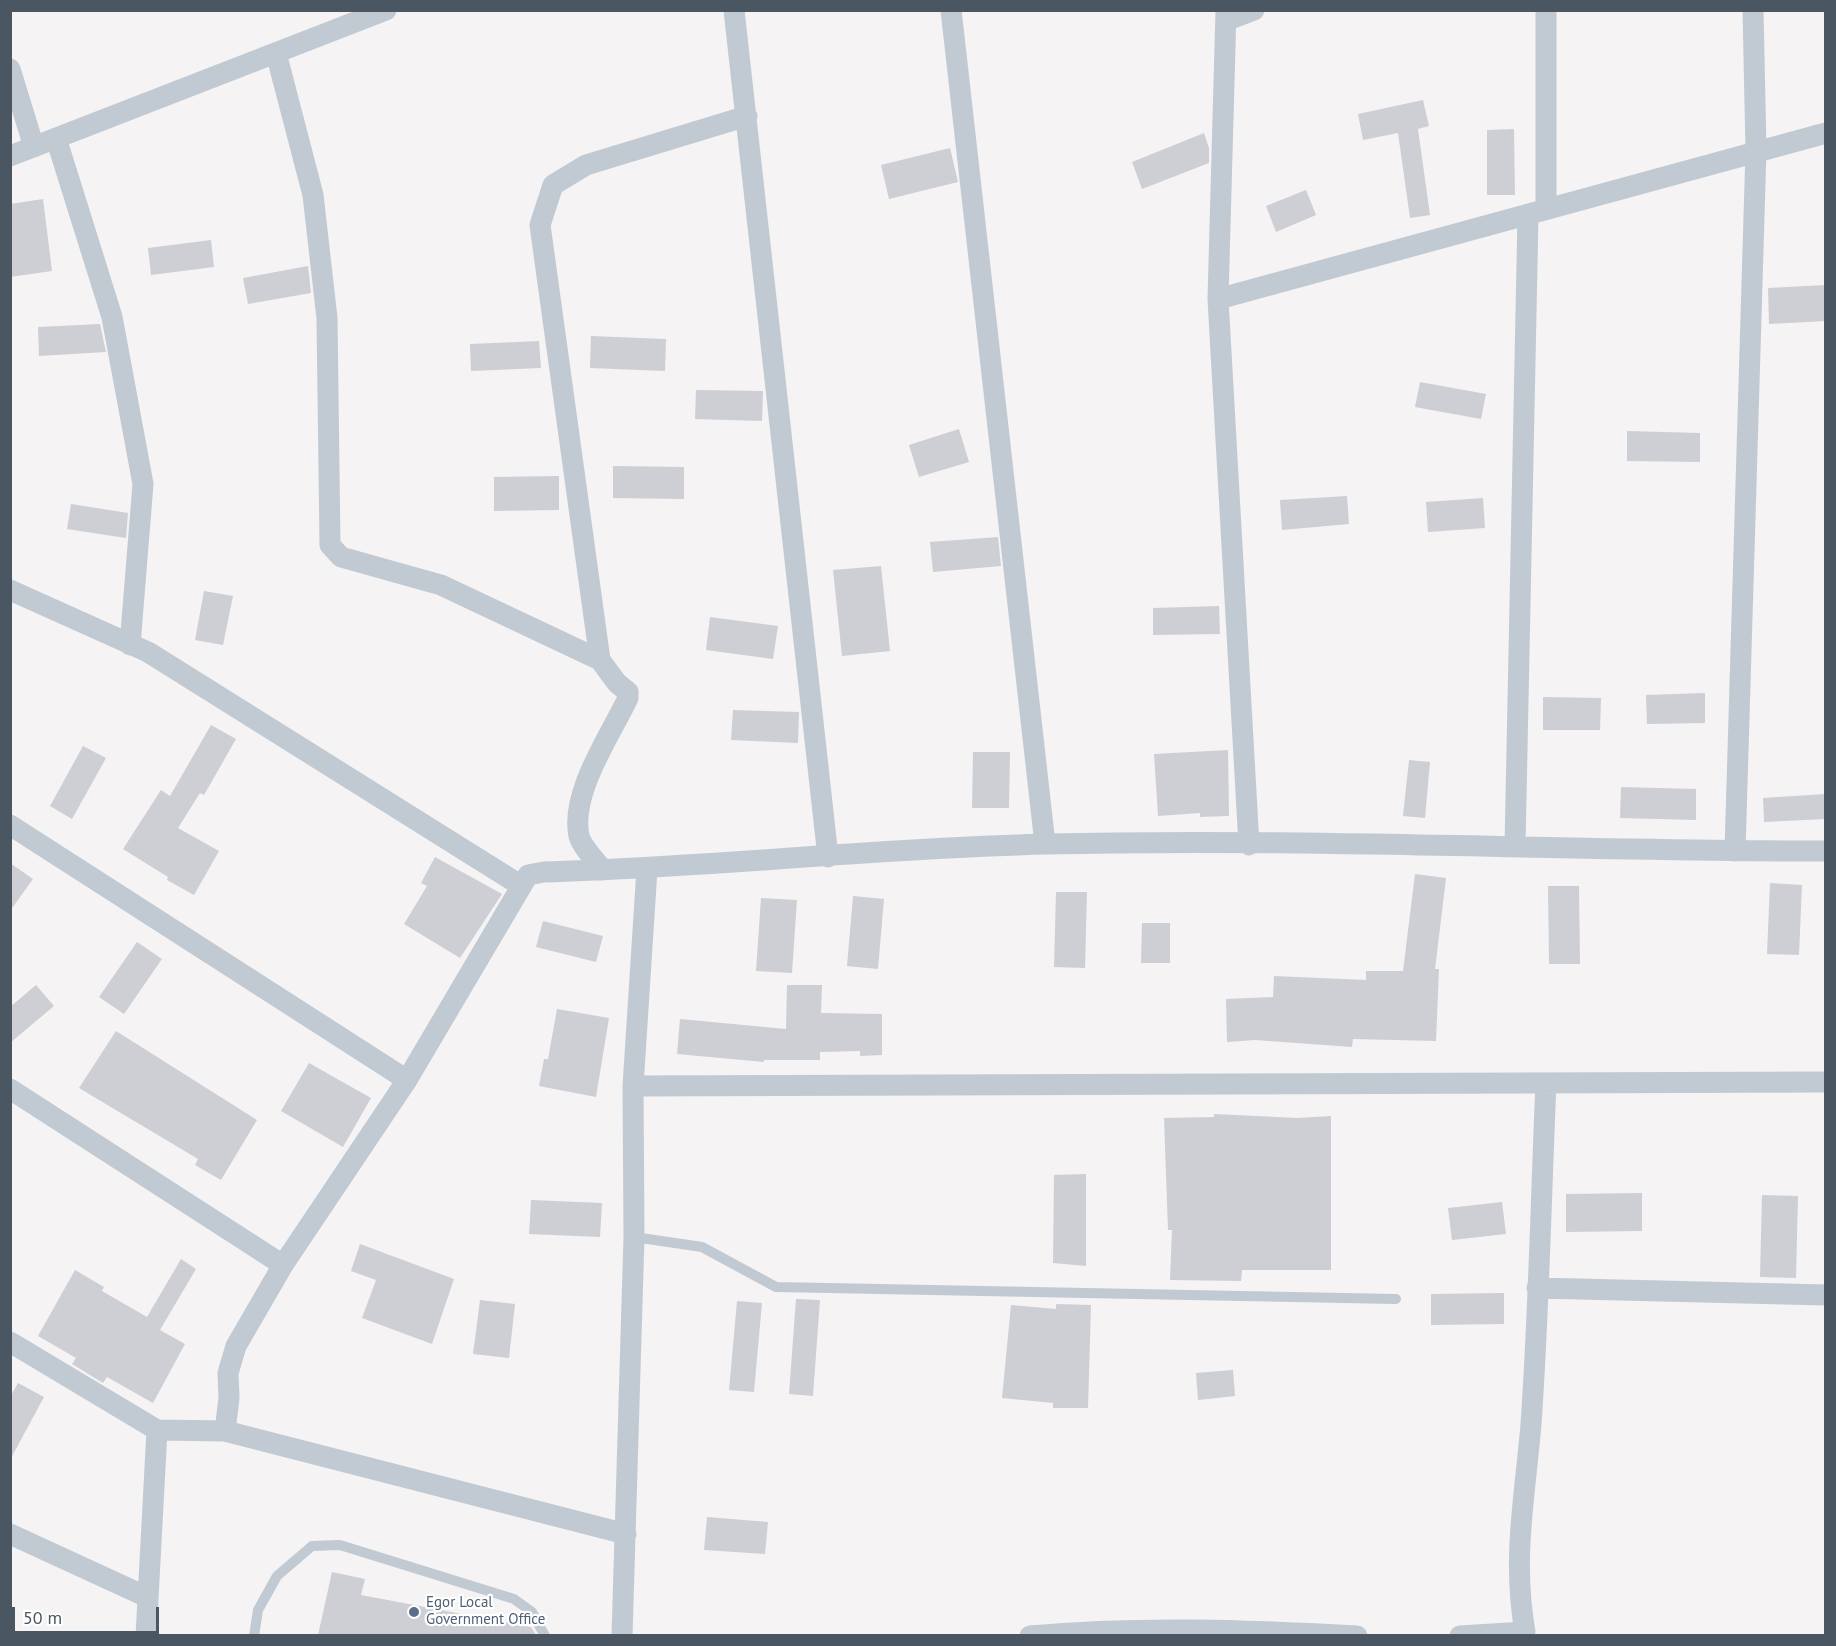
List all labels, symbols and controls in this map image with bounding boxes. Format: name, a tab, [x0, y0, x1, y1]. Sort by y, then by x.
place label: Egor Local Government Office	[426, 1594, 545, 1629]
scale bar	[15, 1595, 162, 1633]
marker: Egor Local Government Office	[407, 1605, 421, 1619]
text: 50 m	[23, 1606, 62, 1629]

